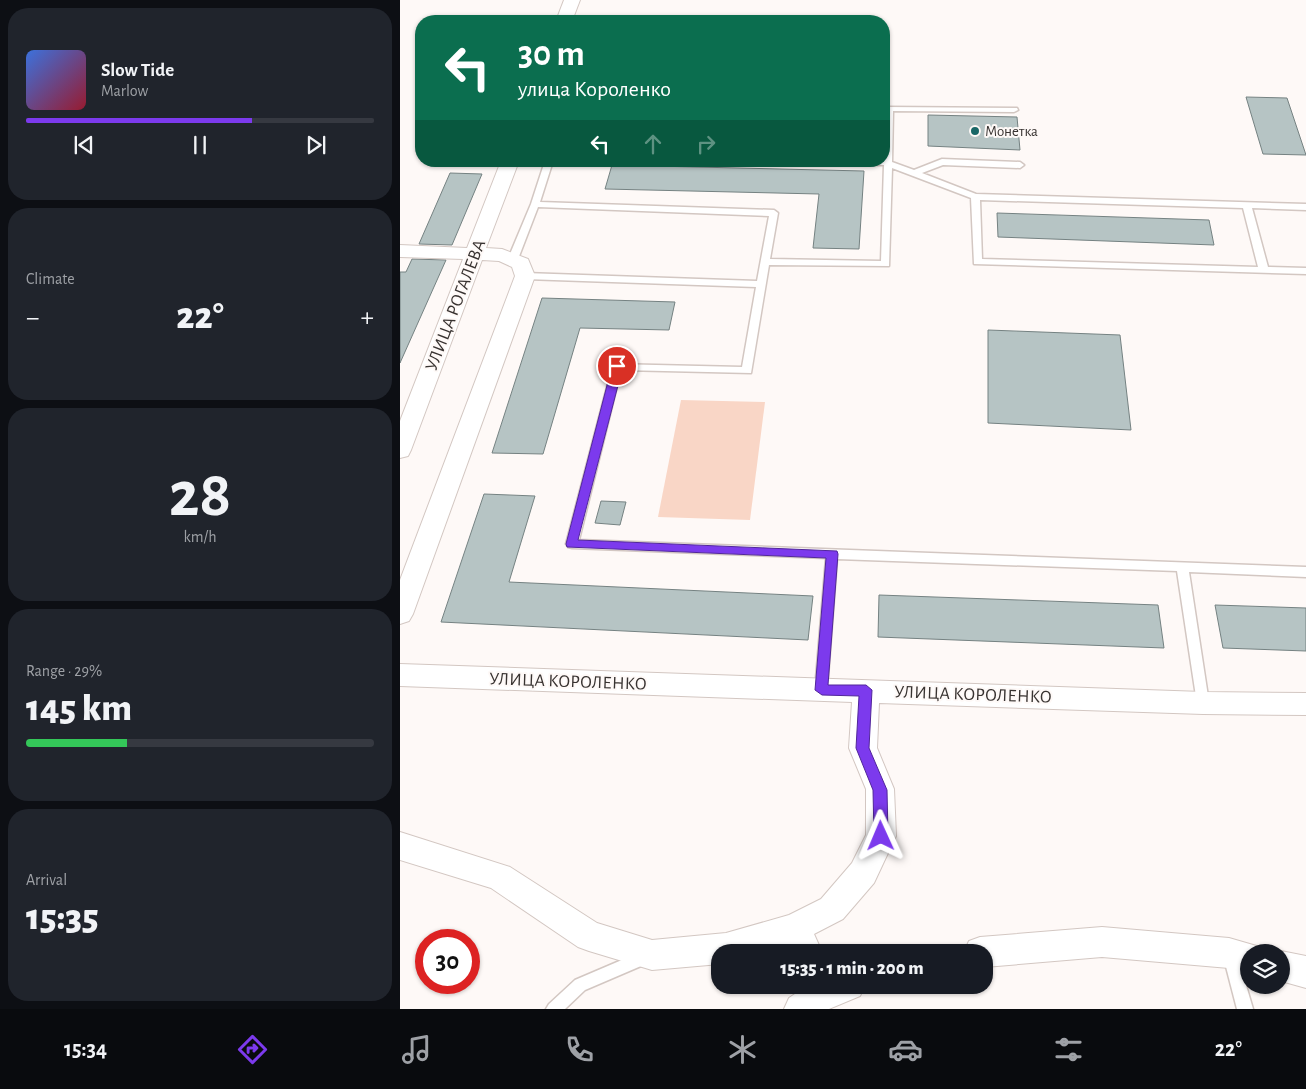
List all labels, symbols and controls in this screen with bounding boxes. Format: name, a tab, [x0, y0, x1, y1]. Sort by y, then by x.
icon: left	[435, 35, 500, 100]
text: 30 m	[518, 37, 585, 72]
text: Slow Tide	[101, 61, 174, 80]
text: улица Короленко	[518, 78, 671, 100]
text: Marlow	[101, 83, 148, 99]
place label: Монетка	[985, 124, 1038, 139]
marker: Монетка	[969, 125, 981, 137]
icon: left	[586, 130, 614, 158]
icon: ahead	[639, 130, 667, 158]
icon: right	[692, 130, 720, 158]
icon: previous	[70, 131, 98, 159]
icon: pause	[186, 131, 214, 159]
icon: next	[302, 131, 330, 159]
street label: УЛИЦА РОГАЛЕВА	[423, 237, 489, 373]
text: Climate	[26, 271, 75, 287]
text: 22°	[176, 298, 224, 336]
text: −	[26, 304, 39, 332]
text: +	[361, 304, 374, 332]
pin	[596, 345, 638, 387]
icon: arrive	[603, 352, 631, 380]
text: 28	[169, 463, 231, 528]
text: km/h	[183, 529, 217, 545]
text: Range · 29%	[26, 663, 102, 679]
street label: УЛИЦА КОРОЛЕНКО	[489, 670, 647, 694]
street label: УЛИЦА КОРОЛЕНКО	[894, 683, 1052, 707]
text: 145 km	[26, 690, 132, 728]
position arrow	[854, 809, 906, 861]
text: Arrival	[26, 872, 67, 888]
text: 15:35	[26, 899, 99, 937]
speed limit sign: 30	[415, 929, 480, 994]
map controls	[1240, 944, 1290, 994]
button: layers	[1240, 944, 1290, 994]
text: 15:35 · 1 min · 200 m	[780, 959, 924, 978]
icon: directions	[235, 1032, 270, 1067]
icon: music	[399, 1032, 434, 1067]
icon: phone	[562, 1032, 597, 1067]
icon: climate	[725, 1032, 760, 1067]
icon: car	[888, 1032, 923, 1067]
icon: filters	[1051, 1032, 1086, 1067]
text: 15:34	[64, 1038, 107, 1060]
text: 22°	[1215, 1038, 1242, 1060]

